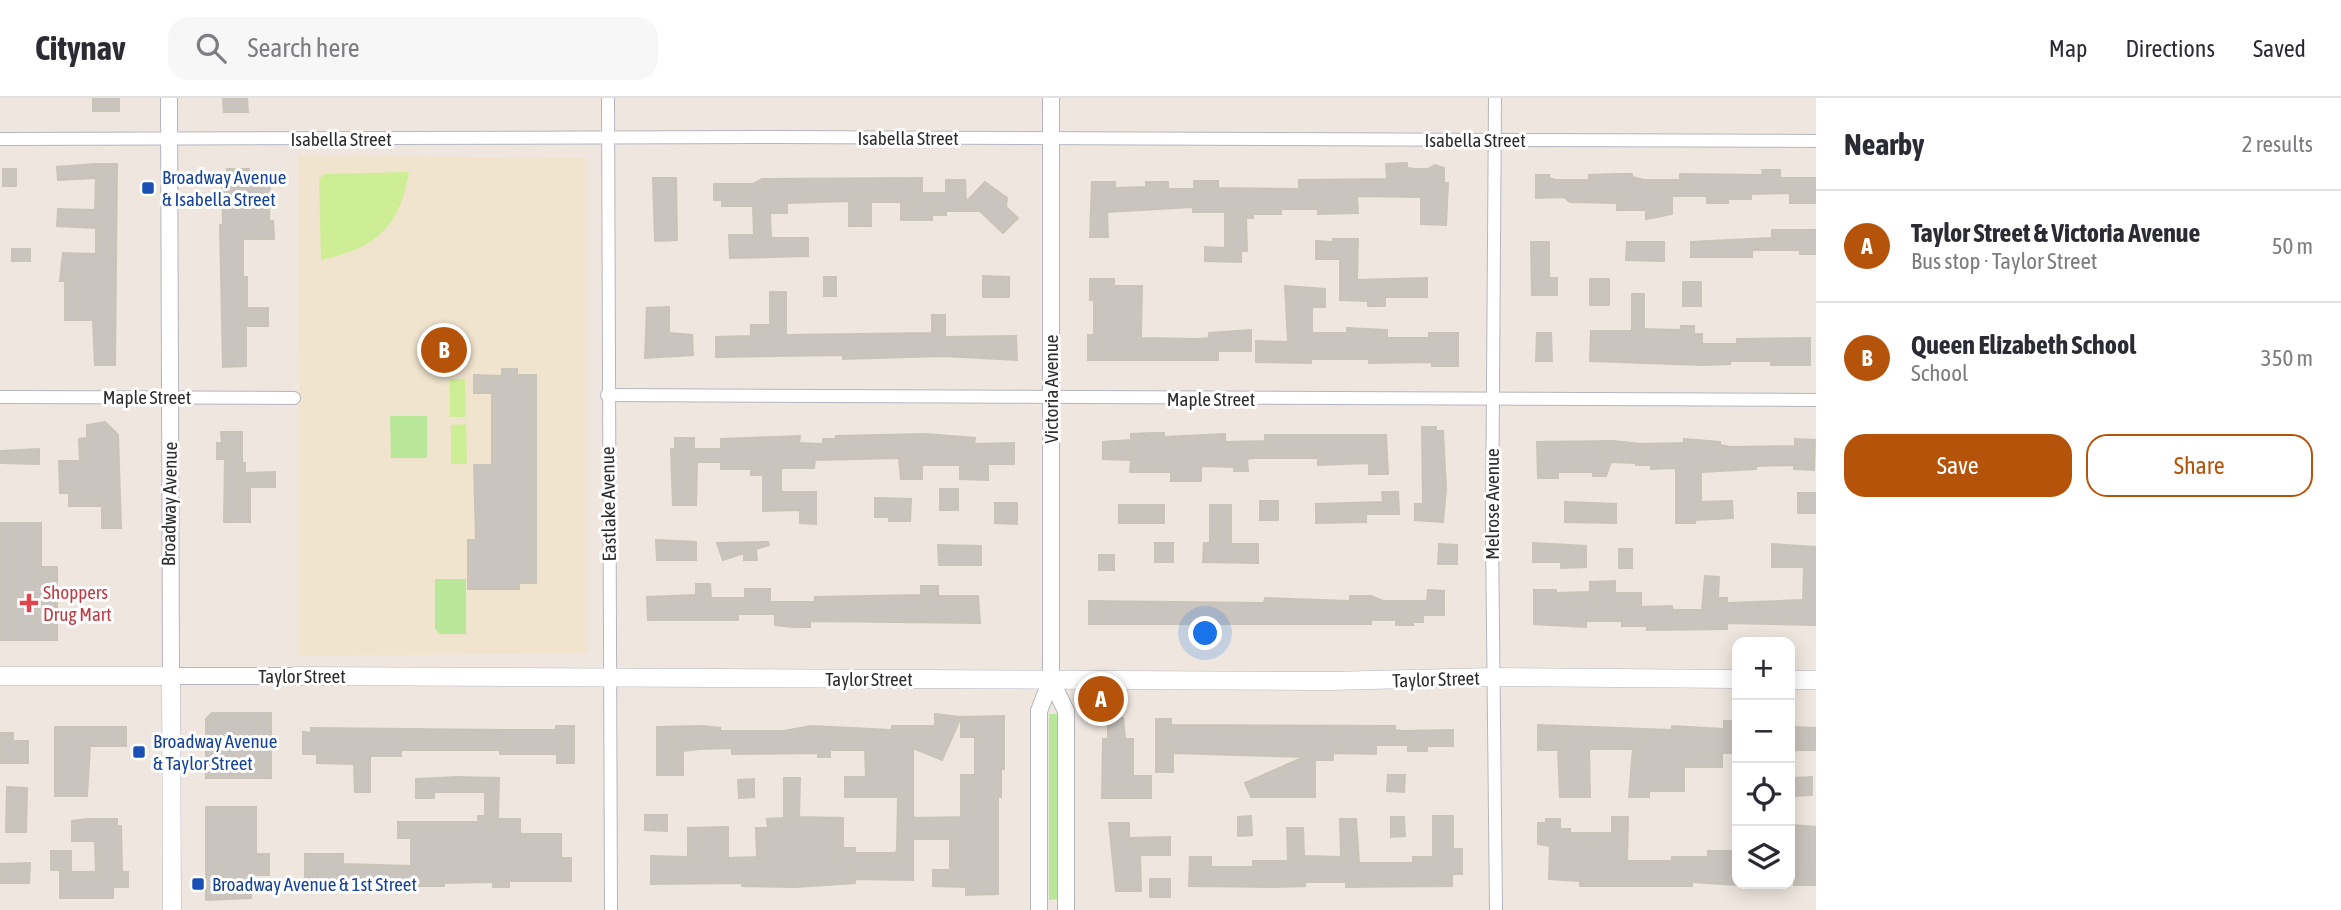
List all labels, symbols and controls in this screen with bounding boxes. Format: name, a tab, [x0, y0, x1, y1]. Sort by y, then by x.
search box	[168, 17, 658, 80]
text: Citynav	[35, 29, 126, 67]
icon: search	[192, 29, 230, 67]
text: Search here	[248, 33, 360, 63]
text: Map	[2049, 35, 2087, 62]
text: Directions	[2125, 35, 2215, 62]
text: Saved	[2253, 35, 2306, 62]
street label: Isabella Street	[857, 127, 959, 149]
text: Nearby	[1844, 127, 1924, 161]
street label: Isabella Street	[290, 128, 392, 150]
street label: Isabella Street	[1424, 129, 1526, 151]
text: 2 results	[2242, 131, 2313, 157]
place label: Broadway Avenue & Isabella Street	[162, 166, 286, 210]
marker: Broadway Avenue & Isabella Street	[140, 180, 156, 196]
text: Taylor Street & Victoria Avenue	[1911, 218, 2200, 248]
text: A	[1861, 233, 1873, 259]
text: 50 m	[2272, 233, 2313, 259]
text: Bus stop · Taylor Street	[1911, 248, 2097, 274]
pin: B	[421, 324, 467, 376]
text: Queen Elizabeth School	[1911, 330, 2136, 360]
street label: Victoria Avenue	[1040, 335, 1062, 443]
text: B	[1862, 345, 1872, 371]
text: 350 m	[2261, 345, 2313, 371]
text: School	[1911, 360, 1968, 386]
street label: Maple Street	[103, 386, 191, 408]
street label: Maple Street	[1167, 388, 1255, 410]
button: Save	[1844, 434, 2072, 497]
button: Share	[2086, 434, 2313, 497]
street label: Broadway Avenue	[157, 442, 181, 566]
street label: Eastlake Avenue	[596, 446, 620, 562]
street label: Melrose Avenue	[1481, 448, 1503, 560]
place label: Shoppers Drug Mart	[43, 581, 112, 625]
marker: Shoppers Drug Mart	[21, 595, 37, 611]
your location	[1188, 616, 1222, 650]
map controls	[1732, 637, 1795, 889]
button: +	[1732, 637, 1795, 700]
street label: Taylor Street	[258, 665, 346, 687]
street label: Taylor Street	[1392, 666, 1480, 692]
street label: Taylor Street	[825, 668, 913, 690]
pin: A	[1078, 673, 1124, 725]
button: −	[1732, 700, 1795, 763]
place label: Broadway Avenue & Taylor Street	[153, 730, 277, 774]
marker: Broadway Avenue & Taylor Street	[131, 744, 147, 760]
button: locate	[1732, 763, 1795, 826]
button: layers	[1732, 826, 1795, 889]
place label: Broadway Avenue & 1st Street	[212, 873, 417, 895]
marker: Broadway Avenue & 1st Street	[190, 876, 206, 892]

